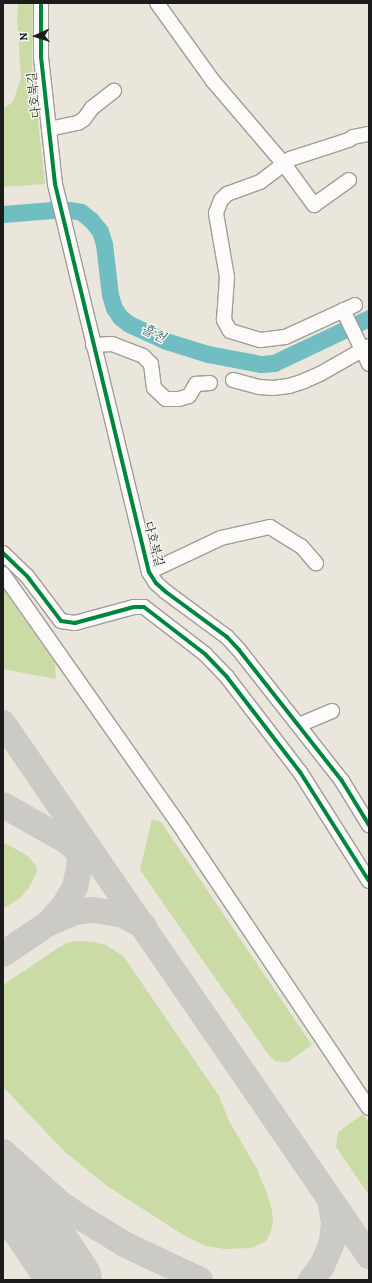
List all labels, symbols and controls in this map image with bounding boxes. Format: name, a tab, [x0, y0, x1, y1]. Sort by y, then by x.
north arrow	[16, 16, 56, 56]
text: N	[16, 32, 31, 41]
street label: 다호북길	[25, 71, 45, 119]
water label: 흘천	[138, 321, 168, 347]
street label: 다호북길	[140, 520, 166, 568]

